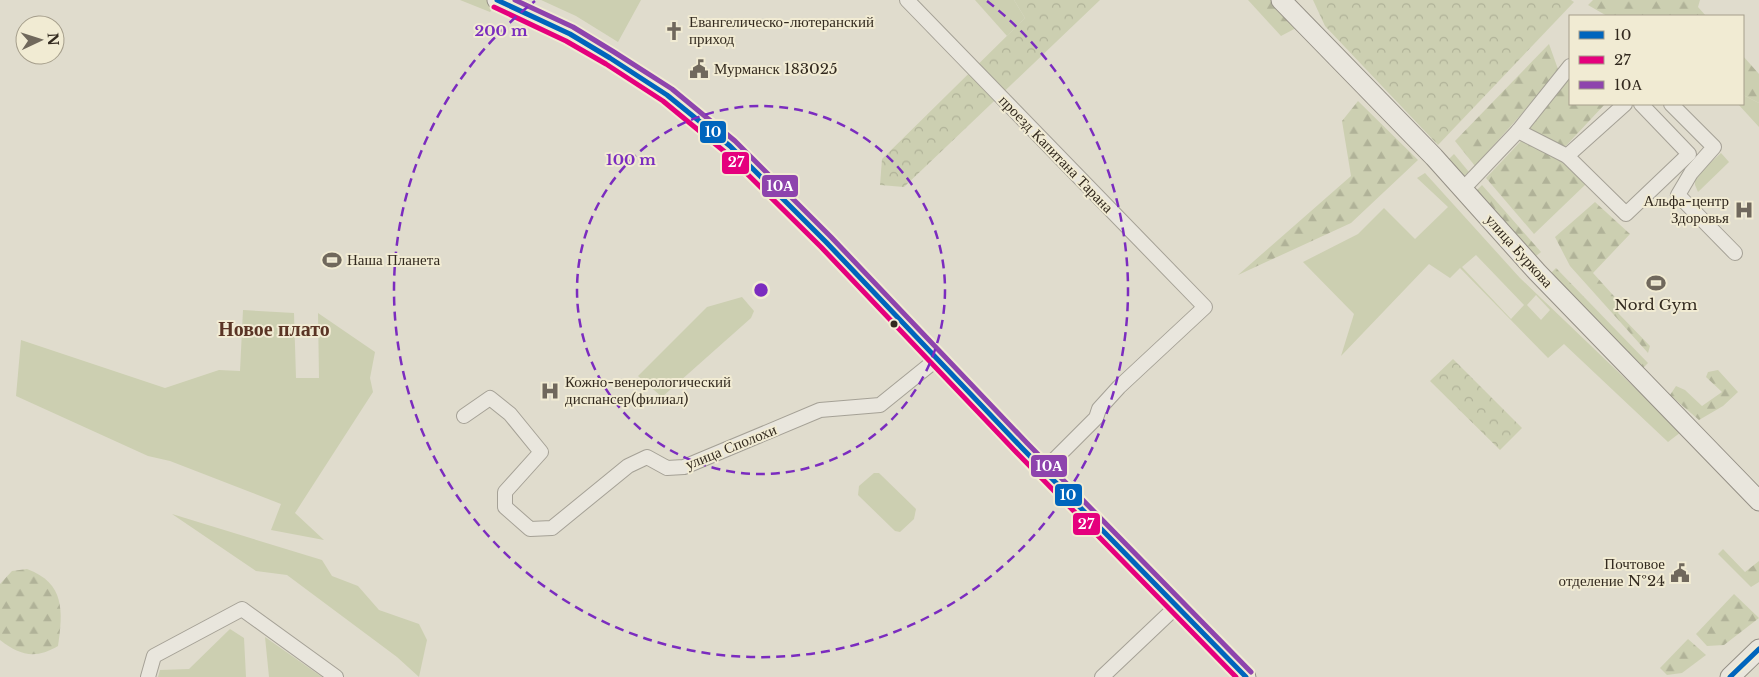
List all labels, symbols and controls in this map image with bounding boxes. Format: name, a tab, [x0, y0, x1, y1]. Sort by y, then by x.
place label: Евангелическо-лютеранский приход	[689, 12, 874, 48]
north arrow	[15, 15, 65, 65]
legend	[1569, 15, 1744, 105]
church icon: Евангелическо-лютеранский приход	[663, 20, 685, 42]
text: 200 m	[475, 21, 528, 40]
text: 10	[1614, 25, 1631, 44]
text: N	[44, 32, 62, 46]
text: 27	[1614, 50, 1631, 69]
public building icon: Мурманск 183025	[688, 58, 710, 80]
place label: Мурманск 183025	[714, 59, 838, 78]
text: 10А	[1614, 75, 1642, 94]
street label: проезд Капитана Тарана	[995, 91, 1118, 217]
line badge: 10	[699, 120, 727, 144]
text: 10	[705, 123, 721, 141]
text: 100 m	[606, 150, 656, 169]
line badge: 27	[721, 151, 750, 175]
text: 27	[728, 153, 745, 171]
line badge: 10А	[761, 174, 799, 198]
text: 10А	[767, 177, 794, 195]
place label: Альфа-центр Здоровья	[1644, 191, 1729, 227]
hospital icon: Альфа-центр Здоровья	[1733, 199, 1755, 221]
street label: улица Буркова	[1481, 210, 1557, 292]
sports icon: Наша Планета	[321, 249, 343, 271]
place label: Наша Планета	[347, 250, 440, 269]
sports icon: Nord Gym	[1645, 272, 1667, 294]
centre of rings	[752, 281, 770, 299]
place label: Nord Gym	[1615, 295, 1697, 314]
district label: Новое плато	[218, 317, 330, 341]
unlabelled marker	[889, 319, 899, 329]
place label: Кожно-венерологический диспансер(филиал)	[565, 372, 731, 408]
hospital icon: Кожно-венерологический диспансер(филиал)	[539, 380, 561, 402]
street label: улица Сполохи	[682, 420, 779, 473]
line badge: 10А	[1030, 454, 1068, 478]
text: 10А	[1036, 457, 1063, 475]
line badge: 10	[1054, 483, 1083, 507]
text: 10	[1060, 486, 1076, 504]
line badge: 27	[1072, 512, 1101, 536]
text: 27	[1078, 515, 1095, 533]
place label: Почтовое отделение №24	[1559, 554, 1665, 590]
public building icon: Почтовое отделение №24	[1669, 562, 1691, 584]

